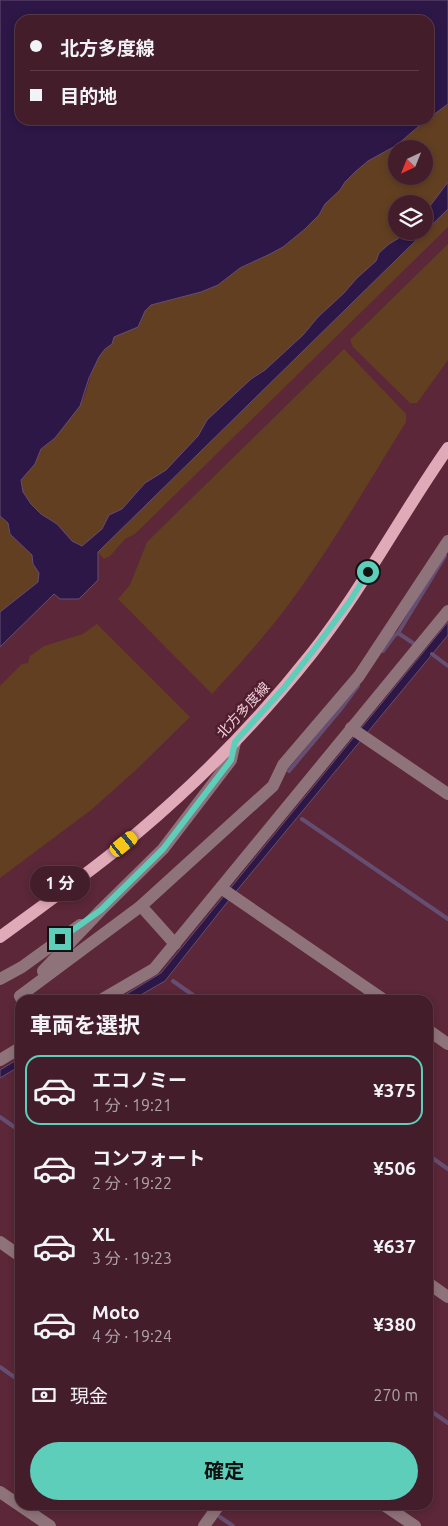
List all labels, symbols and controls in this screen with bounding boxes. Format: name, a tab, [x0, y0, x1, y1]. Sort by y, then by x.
text: 北方多度線	[60, 37, 155, 59]
text: 目的地	[60, 85, 117, 107]
north arrow	[388, 140, 432, 185]
map controls	[388, 140, 433, 240]
button: layers	[388, 195, 433, 240]
route start	[357, 561, 379, 583]
street label: 北方多度線	[213, 679, 273, 741]
car	[107, 829, 140, 859]
callout: 1 分	[30, 866, 90, 902]
text: 1 分	[46, 874, 74, 892]
route end	[49, 928, 71, 950]
text: 車両を選択	[30, 1012, 140, 1037]
icon: car	[32, 1068, 77, 1113]
text: エコノミー	[92, 1069, 187, 1091]
text: ¥375	[373, 1079, 416, 1101]
text: 1 分 · 19:21	[92, 1096, 172, 1114]
icon: car	[32, 1146, 77, 1191]
text: コンフォート	[92, 1147, 205, 1169]
text: ¥506	[373, 1157, 416, 1179]
text: 2 分 · 19:22	[92, 1174, 172, 1192]
text: XL	[92, 1223, 115, 1245]
icon: car	[32, 1224, 77, 1269]
text: ¥637	[373, 1235, 416, 1257]
text: 3 分 · 19:23	[92, 1249, 172, 1267]
text: Moto	[92, 1301, 140, 1323]
icon: car	[32, 1302, 77, 1347]
text: ¥380	[373, 1313, 416, 1335]
text: 4 分 · 19:24	[92, 1327, 172, 1345]
icon: cash	[30, 1381, 58, 1409]
text: 現金	[70, 1385, 108, 1407]
text: 270 m	[373, 1386, 418, 1404]
button: 確定	[30, 1442, 418, 1500]

